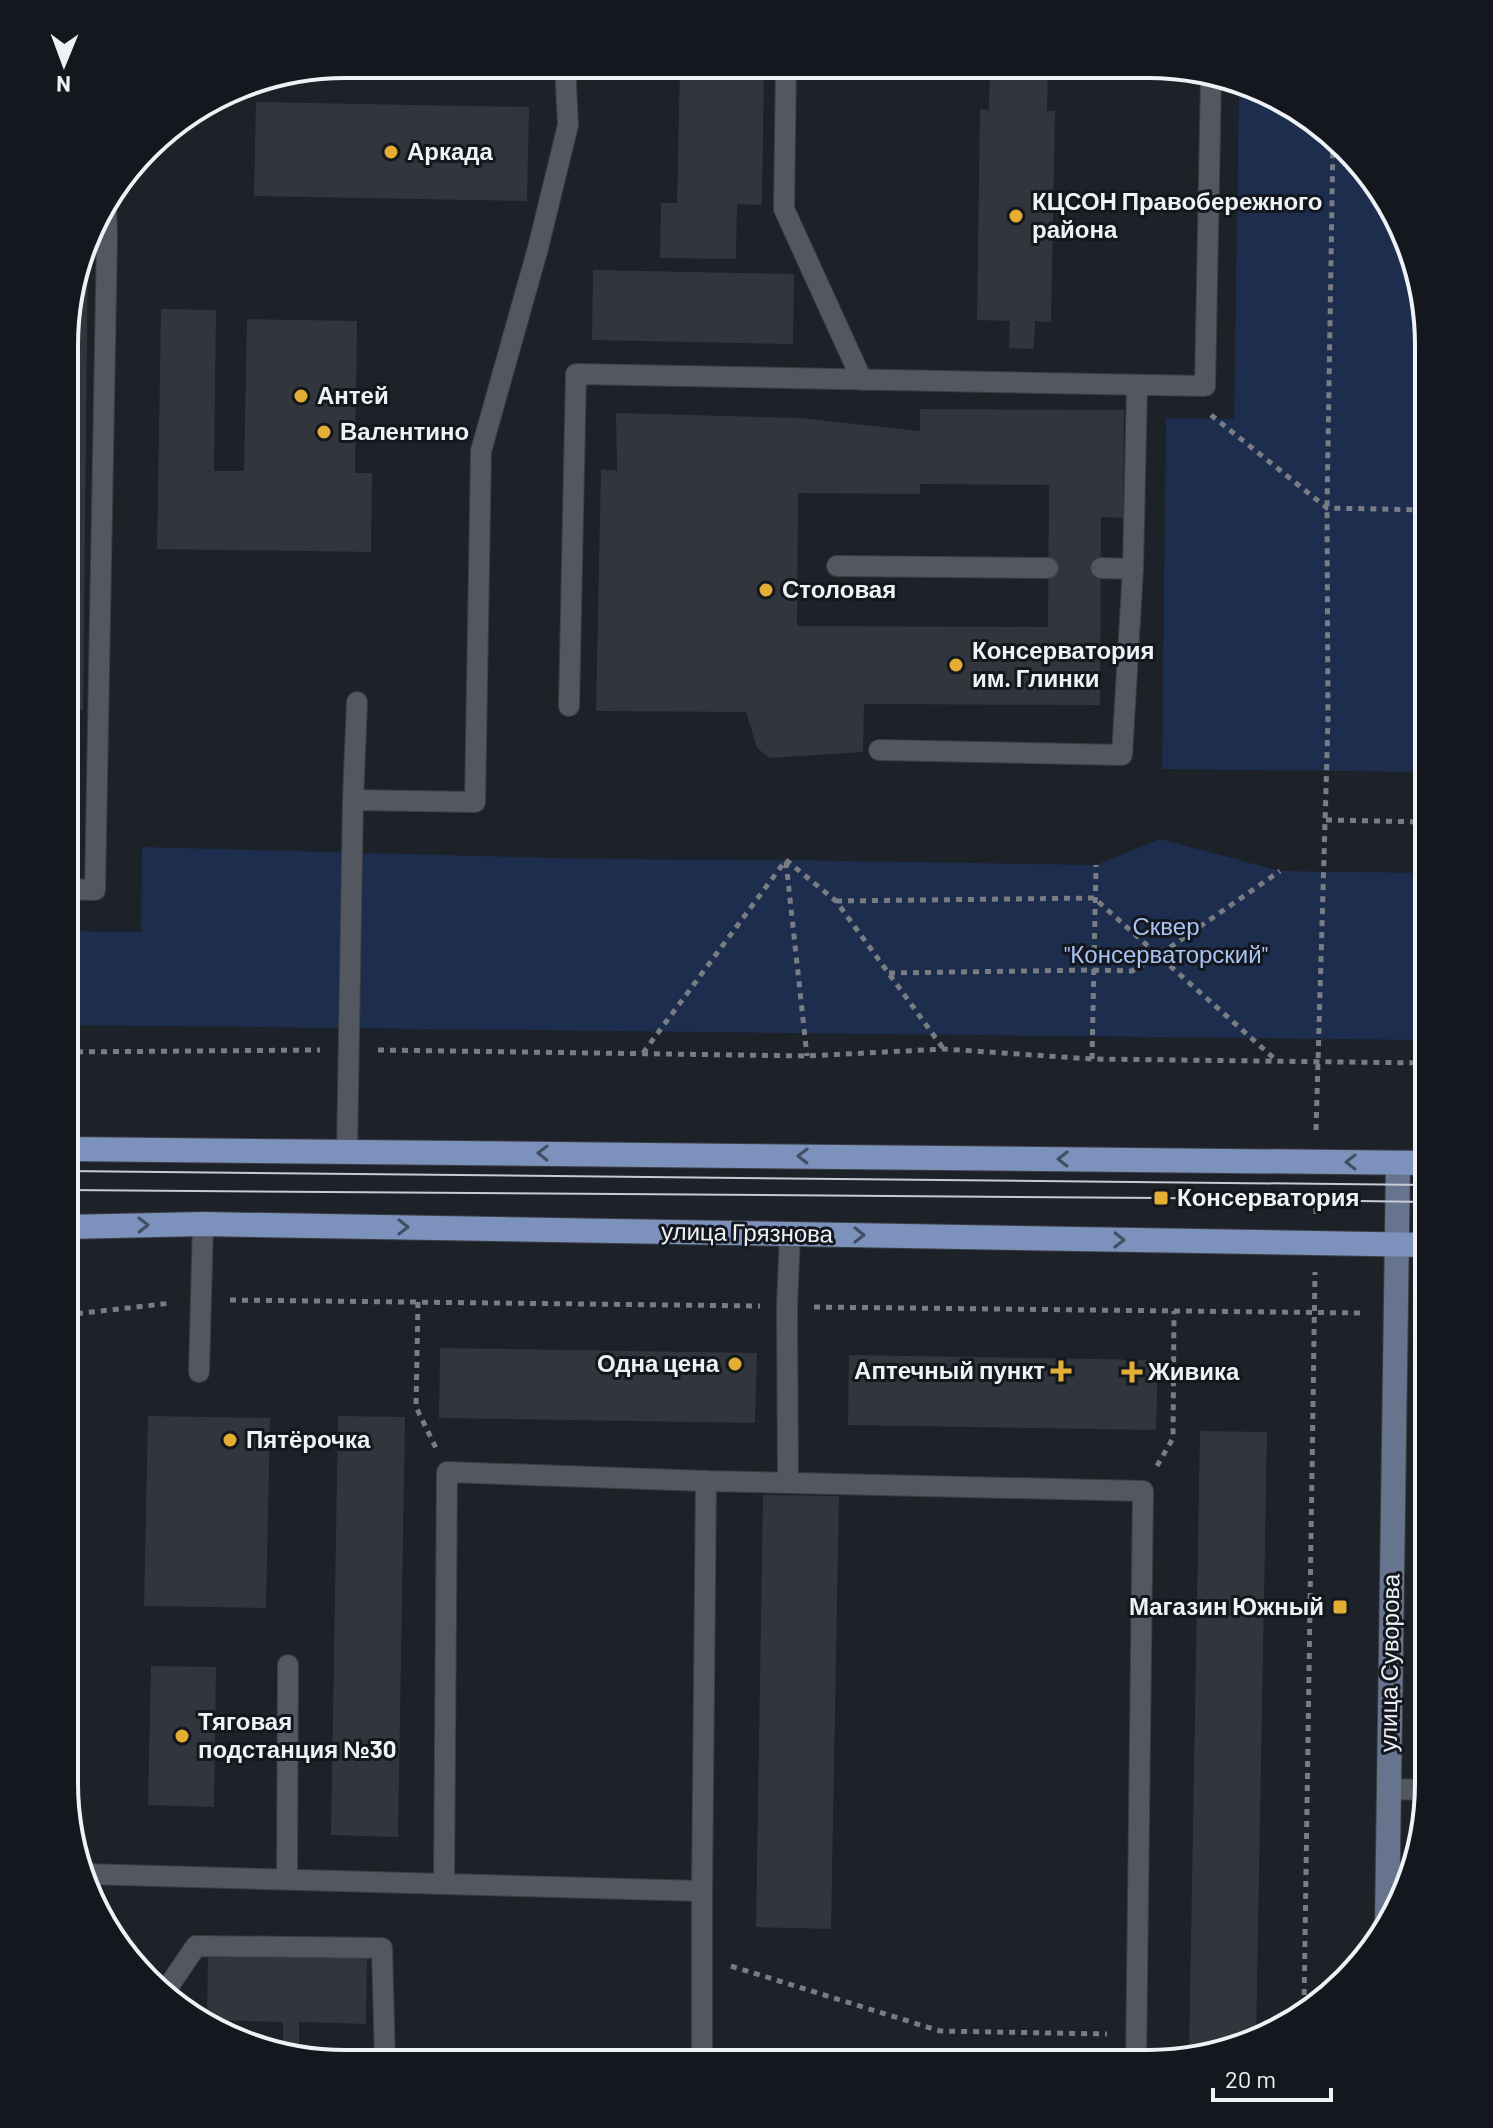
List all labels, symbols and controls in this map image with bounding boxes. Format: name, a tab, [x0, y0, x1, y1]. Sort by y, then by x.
north arrow	[24, 24, 104, 104]
text: N	[56, 72, 71, 98]
place label: Аркада	[407, 136, 494, 165]
marker: Аркада	[382, 143, 400, 161]
place label: КЦСОН Правобережного района	[1032, 186, 1322, 243]
marker: КЦСОН Правобережного района	[1007, 207, 1025, 225]
place label: Антей	[317, 380, 389, 409]
marker: Антей	[292, 387, 310, 405]
place label: Валентино	[340, 416, 469, 445]
marker: Валентино	[315, 423, 333, 441]
place label: Столовая	[782, 574, 896, 603]
marker: Столовая	[757, 581, 775, 599]
place label: Консерватория им. Глинки	[972, 635, 1154, 692]
marker: Консерватория им. Глинки	[947, 656, 965, 674]
park label: Сквер "Консерваторский"	[1064, 911, 1268, 968]
one-way arrow	[536, 1144, 549, 1162]
one-way arrow	[796, 1147, 809, 1165]
one-way arrow	[1056, 1150, 1069, 1168]
one-way arrow	[1344, 1153, 1357, 1171]
place label: Консерватория	[1177, 1182, 1359, 1211]
marker: Консерватория	[1152, 1189, 1170, 1207]
street label: улица Грязнова	[661, 1216, 834, 1248]
one-way arrow	[137, 1217, 150, 1234]
one-way arrow	[397, 1219, 410, 1236]
one-way arrow	[853, 1226, 866, 1244]
one-way arrow	[1113, 1231, 1126, 1249]
place label: Одна цена	[597, 1348, 720, 1377]
marker: Одна цена	[726, 1355, 744, 1373]
place label: Аптечный пункт	[854, 1355, 1045, 1384]
place label: Живика	[1147, 1356, 1240, 1385]
marker: Аптечный пункт	[1052, 1362, 1070, 1380]
marker: Живика	[1123, 1363, 1141, 1381]
place label: Пятёрочка	[246, 1424, 371, 1453]
marker: Пятёрочка	[221, 1431, 239, 1449]
street label: улица Суворова	[1372, 1573, 1405, 1752]
place label: Магазин Южный	[1129, 1591, 1324, 1620]
marker: Магазин Южный	[1331, 1598, 1349, 1616]
place label: Тяговая подстанция №30	[198, 1706, 396, 1763]
marker: Тяговая подстанция №30	[173, 1727, 191, 1745]
scale bar	[1213, 2052, 1331, 2102]
text: 20 m	[1225, 2064, 1276, 2093]

